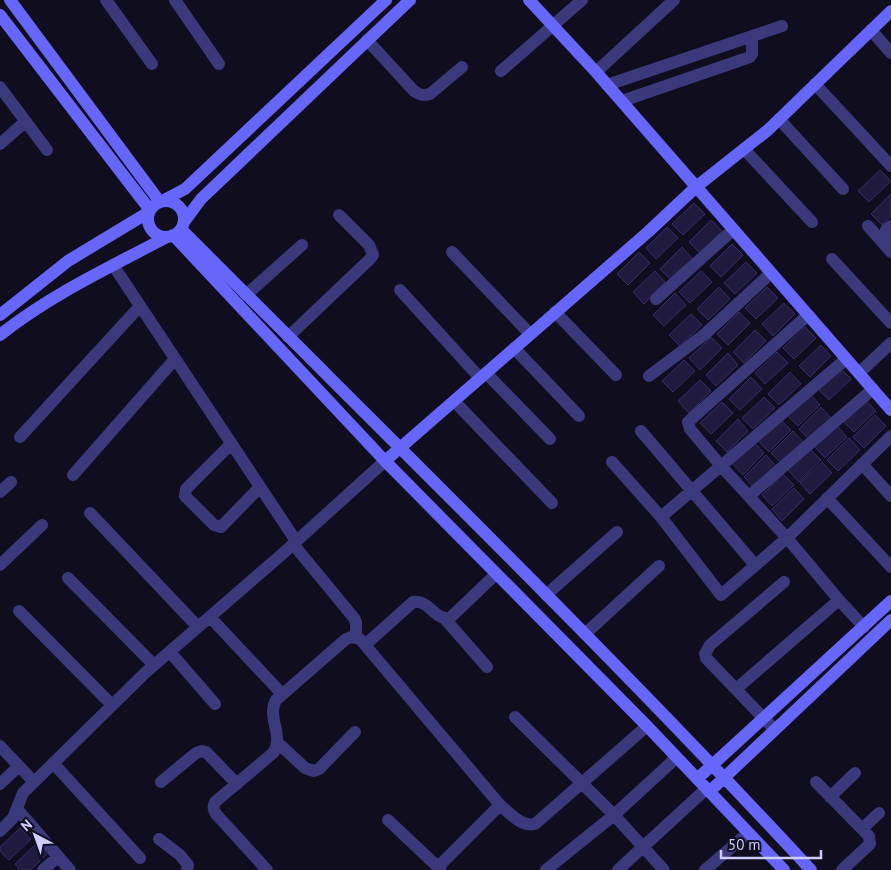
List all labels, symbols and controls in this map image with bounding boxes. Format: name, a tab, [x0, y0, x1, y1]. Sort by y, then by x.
north arrow	[10, 810, 60, 860]
text: N	[17, 815, 36, 835]
scale bar	[721, 828, 821, 860]
text: 50 m	[728, 835, 761, 854]

